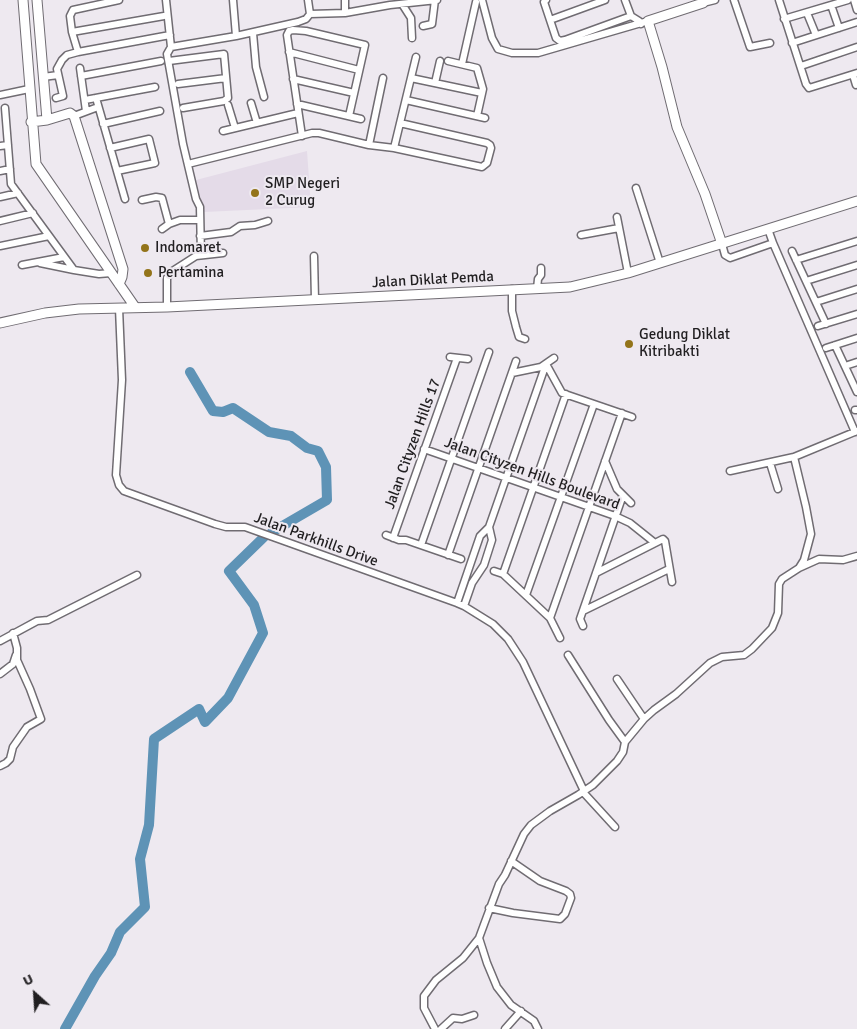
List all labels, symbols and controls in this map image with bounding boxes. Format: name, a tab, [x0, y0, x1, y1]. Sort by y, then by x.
place label: SMP Negeri 2 Curug	[265, 175, 340, 210]
marker: SMP Negeri 2 Curug	[249, 187, 261, 199]
place label: Indomaret	[155, 239, 221, 257]
marker: Indomaret	[139, 242, 151, 254]
place label: Pertamina	[158, 264, 224, 282]
marker: Pertamina	[142, 267, 154, 279]
street label: Jalan Diklat Pemda	[372, 268, 494, 292]
place label: Gedung Diklat Kitribakti	[639, 326, 730, 361]
marker: Gedung Diklat Kitribakti	[623, 338, 635, 350]
street label: Jalan Cityzen Hills 17	[381, 376, 445, 512]
street label: Jalan Cityzen Hills Boulevard	[442, 434, 622, 514]
street label: Jalan Parkhills Drive	[252, 509, 380, 571]
north arrow	[10, 969, 60, 1019]
text: U	[20, 970, 36, 990]

